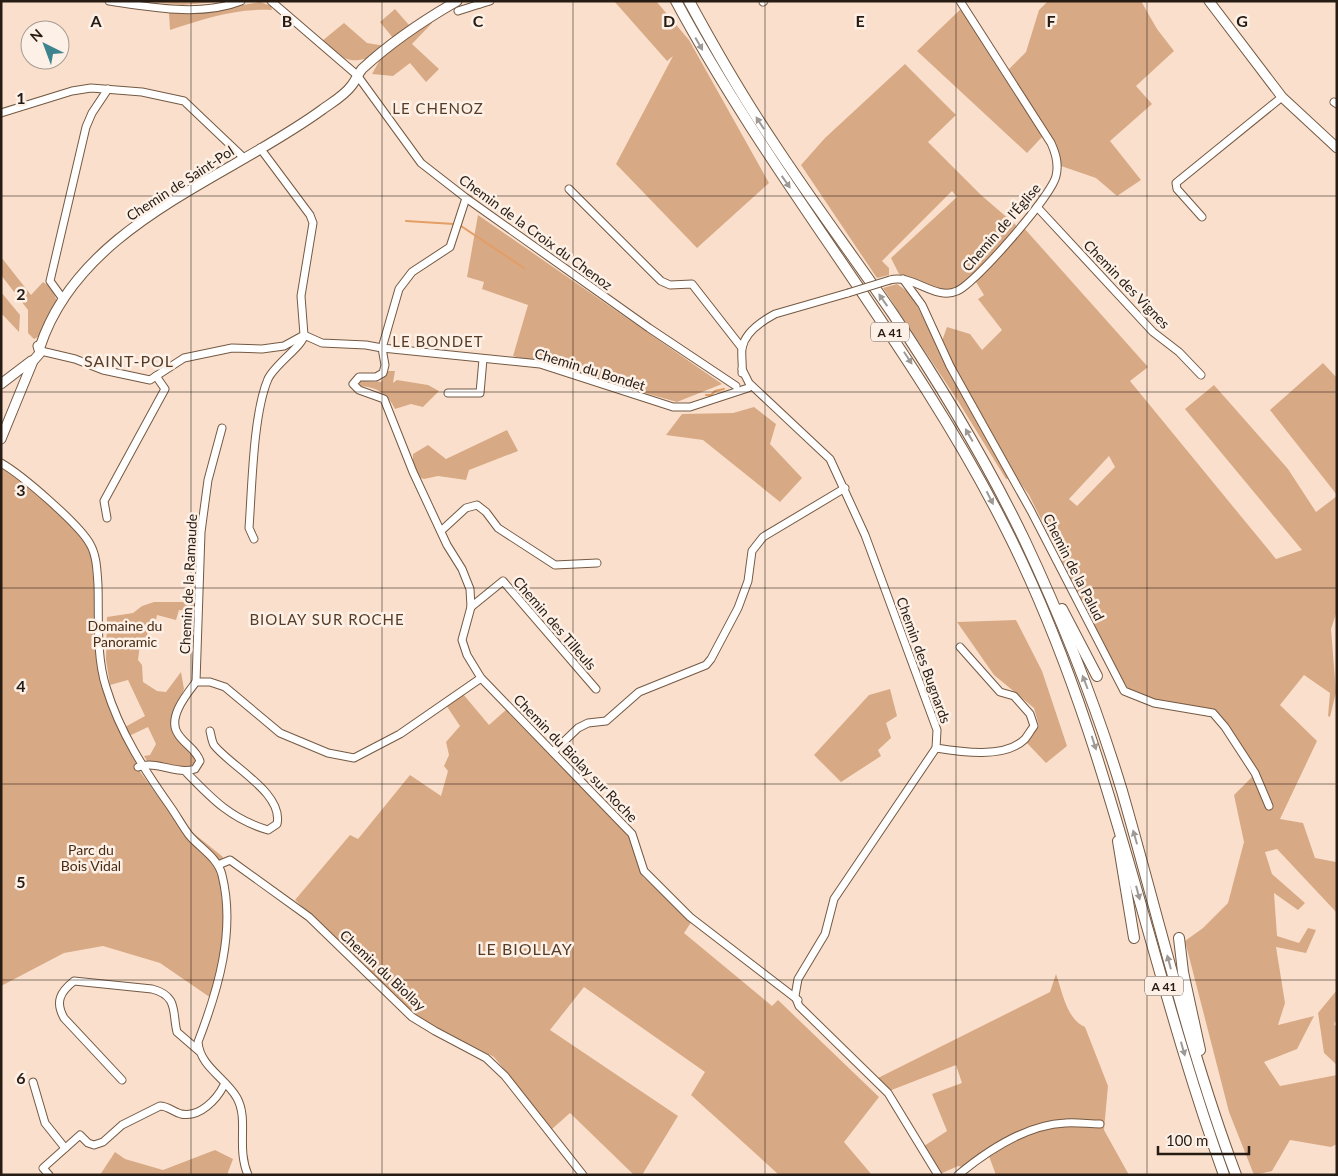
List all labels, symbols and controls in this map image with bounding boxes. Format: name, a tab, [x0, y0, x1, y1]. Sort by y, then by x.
text: A	[89, 11, 102, 30]
text: B	[282, 11, 292, 30]
text: C	[473, 11, 484, 30]
text: D	[663, 11, 675, 30]
text: E	[855, 11, 865, 30]
text: F	[1046, 11, 1056, 30]
text: G	[1236, 11, 1248, 30]
north arrow	[20, 20, 70, 70]
text: N	[26, 25, 46, 45]
one-way arrow	[695, 37, 704, 50]
text: 1	[16, 88, 26, 107]
district label: LE CHENOZ	[392, 99, 484, 117]
one-way arrow	[756, 117, 765, 130]
street label: Chemin de Saint-Pol	[123, 142, 237, 224]
street label: Chemin de la Croix du Chenoz	[456, 171, 616, 293]
one-way arrow	[781, 175, 791, 188]
street label: Chemin de l'Église	[958, 180, 1044, 274]
street label: Chemin des Vignes	[1080, 236, 1174, 332]
text: 2	[16, 284, 26, 303]
one-way arrow	[878, 293, 888, 307]
road number: A 41	[871, 322, 909, 342]
district label: LE BONDET	[392, 332, 484, 350]
street label: Chemin du Bondet	[533, 344, 647, 394]
district label: SAINT-POL	[84, 351, 174, 370]
one-way arrow	[903, 352, 913, 365]
one-way arrow	[965, 428, 973, 442]
text: 3	[16, 480, 26, 499]
one-way arrow	[986, 491, 994, 505]
street label: Chemin de la Palud	[1040, 511, 1108, 623]
street label: Chemin de la Ramaude	[176, 513, 200, 655]
street label: Chemin des Tilleuls	[510, 573, 600, 673]
street label: Chemin des Bugnards	[893, 595, 955, 725]
district label: BIOLAY SUR ROCHE	[249, 610, 405, 628]
park label: Domaine du Panoramic	[88, 617, 162, 650]
one-way arrow	[1081, 674, 1089, 689]
text: 4	[16, 676, 26, 695]
street label: Chemin du Biolay sur Roche	[510, 691, 642, 825]
one-way arrow	[1091, 735, 1098, 750]
one-way arrow	[1130, 829, 1138, 844]
park label: Parc du Bois Vidal	[61, 841, 121, 874]
text: 5	[16, 872, 26, 891]
one-way arrow	[1135, 885, 1143, 900]
street label: Chemin du Biollay	[337, 926, 430, 1015]
district label: LE BIOLLAY	[477, 939, 573, 958]
one-way arrow	[1165, 955, 1173, 970]
road number: A 41	[1145, 976, 1183, 996]
one-way arrow	[1179, 1042, 1187, 1057]
text: 6	[16, 1068, 26, 1087]
scale bar	[1158, 1124, 1249, 1156]
text: 100 m	[1166, 1131, 1208, 1149]

